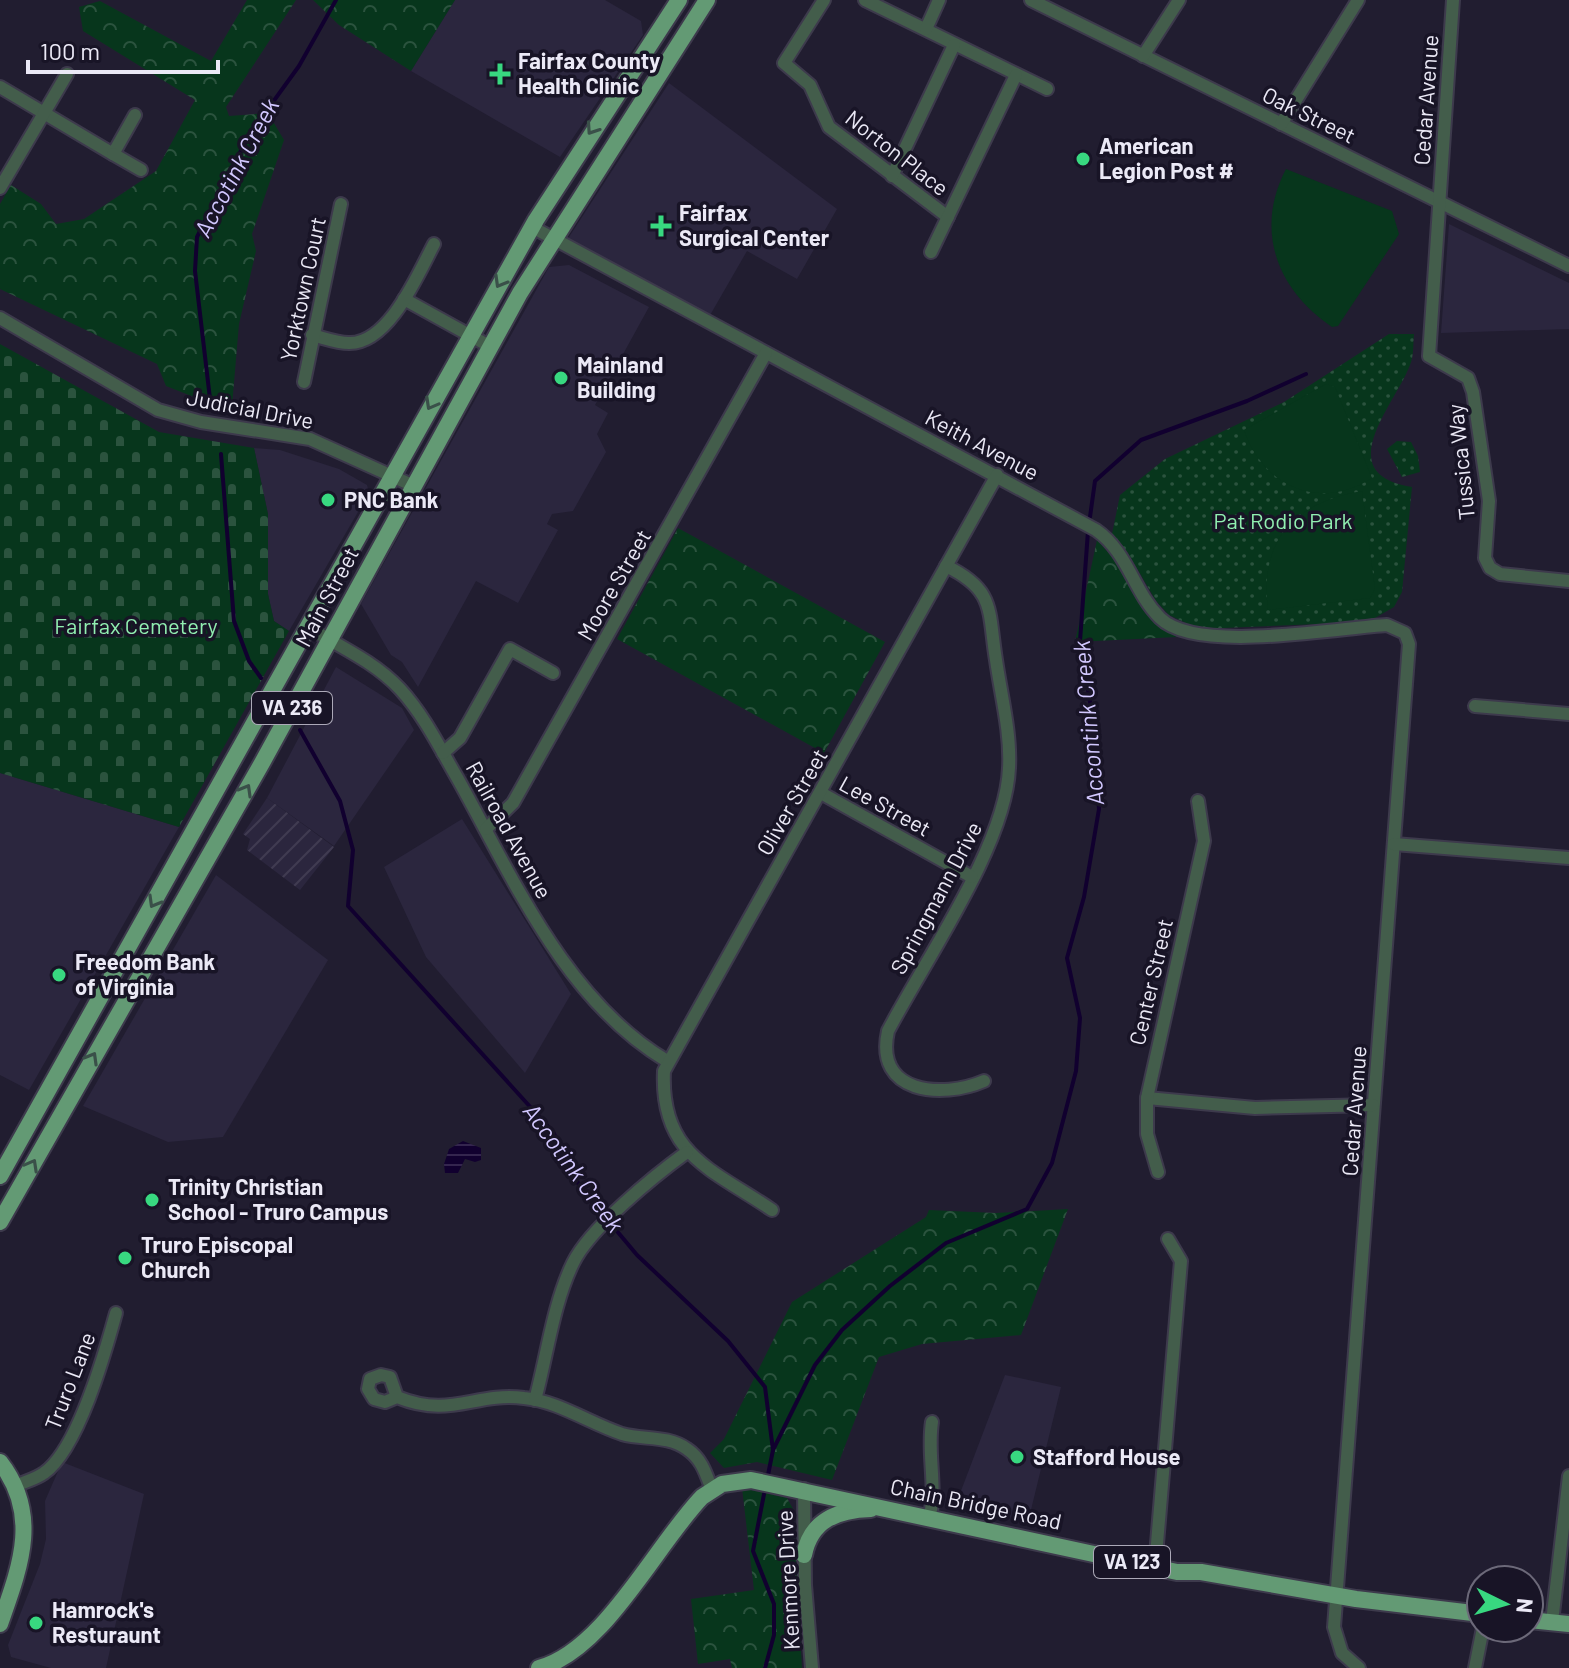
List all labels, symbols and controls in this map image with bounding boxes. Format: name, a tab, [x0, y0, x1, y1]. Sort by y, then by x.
scale bar	[28, 24, 218, 74]
street label: Cedar Avenue	[1407, 34, 1443, 166]
text: 100 m	[40, 36, 100, 65]
place label: Fairfax County Health Clinic	[518, 47, 660, 98]
marker: Fairfax County Health Clinic	[489, 63, 511, 85]
street label: Oak Street	[1259, 80, 1360, 148]
water label: Accotink Creek	[187, 93, 284, 242]
street label: Norton Place	[841, 104, 954, 200]
one-way arrow	[587, 121, 602, 135]
place label: American Legion Post #	[1099, 132, 1234, 183]
marker: American Legion Post #	[1074, 150, 1092, 168]
place label: Fairfax Surgical Center	[679, 199, 830, 250]
street label: Yorktown Court	[274, 214, 330, 363]
marker: Fairfax Surgical Center	[650, 215, 672, 237]
one-way arrow	[494, 273, 510, 288]
place label: Mainland Building	[577, 351, 663, 402]
marker: Mainland Building	[552, 369, 570, 387]
street label: Judicial Drive	[184, 383, 316, 433]
one-way arrow	[425, 395, 441, 410]
street label: Keith Avenue	[921, 403, 1044, 485]
street label: Tussica Way	[1441, 403, 1479, 521]
place label: PNC Bank	[344, 486, 439, 512]
marker: PNC Bank	[319, 491, 337, 509]
park label: Pat Rodio Park	[1213, 507, 1353, 533]
street label: Moore Street	[571, 524, 655, 645]
street label: Main Street	[289, 542, 363, 651]
park label: Fairfax Cemetery	[54, 612, 218, 638]
water label: Accontink Creek	[1066, 639, 1109, 807]
road number: VA 236	[252, 692, 332, 724]
street label: Oliver Street	[750, 744, 832, 859]
street label: Railroad Avenue	[461, 756, 558, 903]
street label: Lee Street	[835, 769, 936, 841]
one-way arrow	[236, 784, 252, 799]
street label: Springmann Drive	[884, 817, 986, 978]
one-way arrow	[148, 893, 164, 908]
street label: Center Street	[1123, 916, 1177, 1047]
place label: Freedom Bank of Virginia	[75, 948, 216, 999]
marker: Freedom Bank of Virginia	[50, 966, 68, 984]
street label: Cedar Avenue	[1335, 1045, 1371, 1177]
one-way arrow	[82, 1053, 98, 1067]
water label: Accotink Creek	[518, 1097, 631, 1238]
one-way arrow	[22, 1159, 38, 1174]
place label: Trinity Christian School - Truro Campus	[168, 1173, 388, 1224]
marker: Trinity Christian School - Truro Campus	[143, 1191, 161, 1209]
place label: Truro Episcopal Church	[141, 1231, 293, 1282]
marker: Truro Episcopal Church	[116, 1249, 134, 1267]
street label: Truro Lane	[39, 1328, 100, 1433]
place label: Stafford House	[1033, 1443, 1181, 1469]
marker: Stafford House	[1008, 1448, 1026, 1466]
street label: Chain Bridge Road	[888, 1472, 1064, 1534]
street label: Kenmore Drive	[770, 1510, 804, 1651]
road number: VA 123	[1094, 1546, 1170, 1578]
north arrow	[1465, 1564, 1545, 1644]
place label: Hamrock's Resturaunt	[52, 1596, 161, 1647]
text: N	[1512, 1597, 1540, 1614]
marker: Hamrock's Resturaunt	[27, 1614, 45, 1632]

